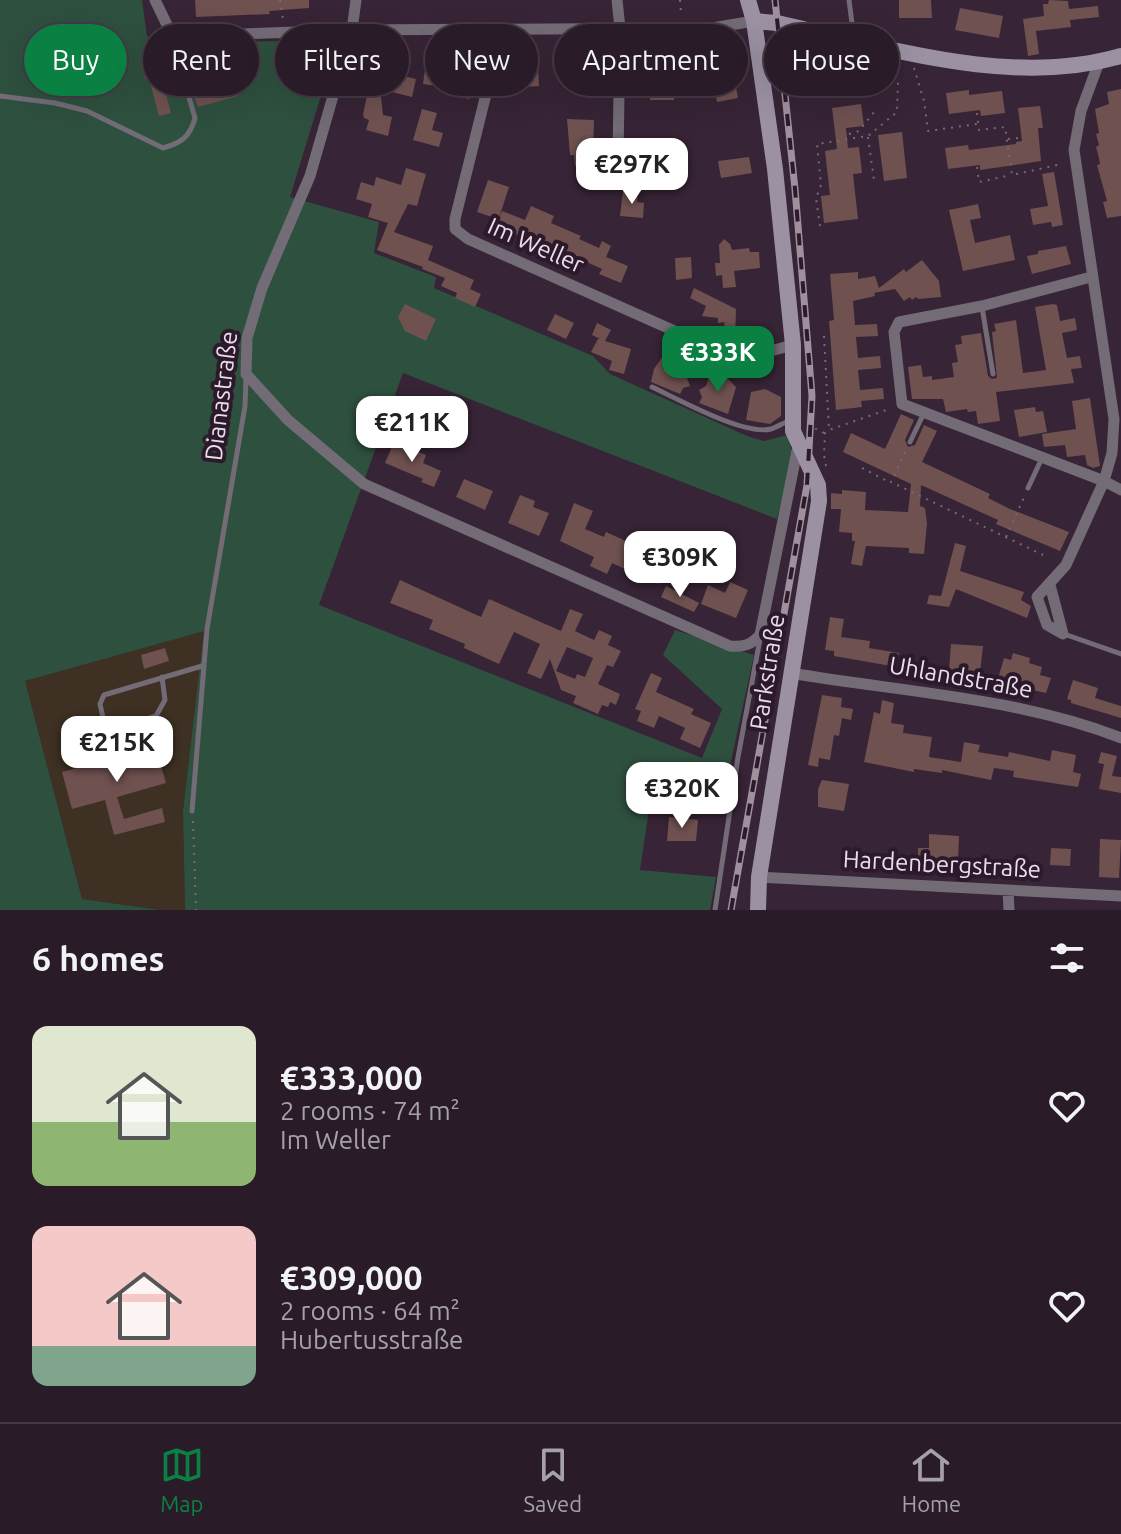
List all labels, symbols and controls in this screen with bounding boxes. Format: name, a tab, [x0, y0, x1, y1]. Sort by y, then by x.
chip: Buy	[24, 24, 127, 96]
chip: Rent	[143, 24, 259, 96]
chip: Filters	[275, 24, 409, 96]
chip: New	[425, 24, 538, 96]
chip: Apartment	[554, 24, 748, 96]
chip: House	[764, 24, 899, 96]
pin: €297K	[576, 138, 688, 206]
text: €297K	[594, 149, 670, 178]
street label: Im Weller	[484, 212, 588, 278]
pin: €333K	[662, 326, 774, 394]
street label: Dianastraße	[200, 330, 242, 462]
text: €333K	[680, 337, 756, 366]
pin: €211K	[356, 396, 468, 464]
text: €211K	[374, 407, 450, 436]
pin: €309K	[624, 531, 736, 599]
text: €309K	[642, 542, 718, 571]
street label: Parkstraße	[745, 612, 789, 732]
street label: Uhlandstraße	[887, 651, 1035, 703]
pin: €215K	[61, 716, 173, 784]
text: €215K	[79, 727, 155, 756]
pin: €320K	[626, 762, 738, 830]
text: €320K	[644, 773, 720, 802]
street label: Hardenbergstraße	[842, 845, 1042, 883]
icon: filters	[1045, 936, 1089, 980]
text: 6 homes	[32, 939, 165, 977]
icon: home	[96, 1058, 192, 1154]
text: €333,000	[280, 1058, 423, 1096]
icon: heart	[1045, 1084, 1089, 1128]
text: 2 rooms · 74 m²	[280, 1096, 460, 1125]
text: Im Weller	[280, 1125, 391, 1154]
icon: home	[96, 1258, 192, 1354]
text: €309,000	[280, 1258, 423, 1296]
icon: heart	[1045, 1284, 1089, 1328]
text: 2 rooms · 64 m²	[280, 1296, 460, 1325]
text: Hubertusstraße	[280, 1325, 463, 1354]
tab: Map	[160, 1443, 204, 1516]
tab: Saved	[524, 1443, 582, 1516]
tab: Home	[902, 1443, 961, 1516]

